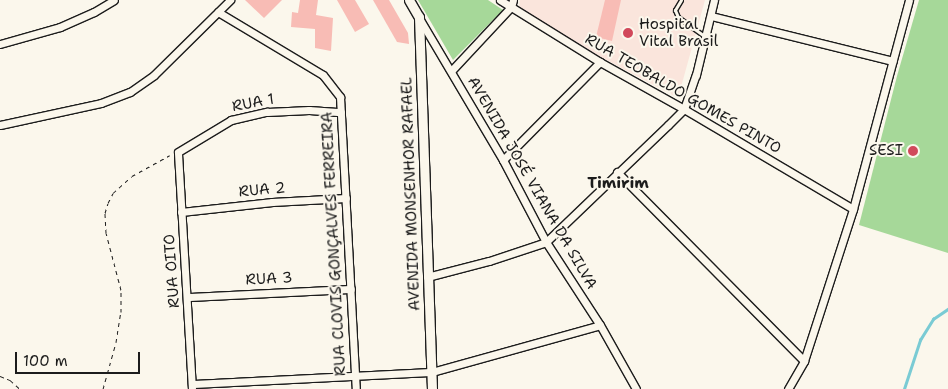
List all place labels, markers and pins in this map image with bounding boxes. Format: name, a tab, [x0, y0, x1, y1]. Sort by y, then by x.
place label: Hospital Vital Brasil	[639, 15, 718, 50]
marker: Hospital Vital Brasil	[621, 26, 635, 40]
place label: SESI	[869, 142, 903, 160]
marker: SESI	[907, 145, 919, 157]

